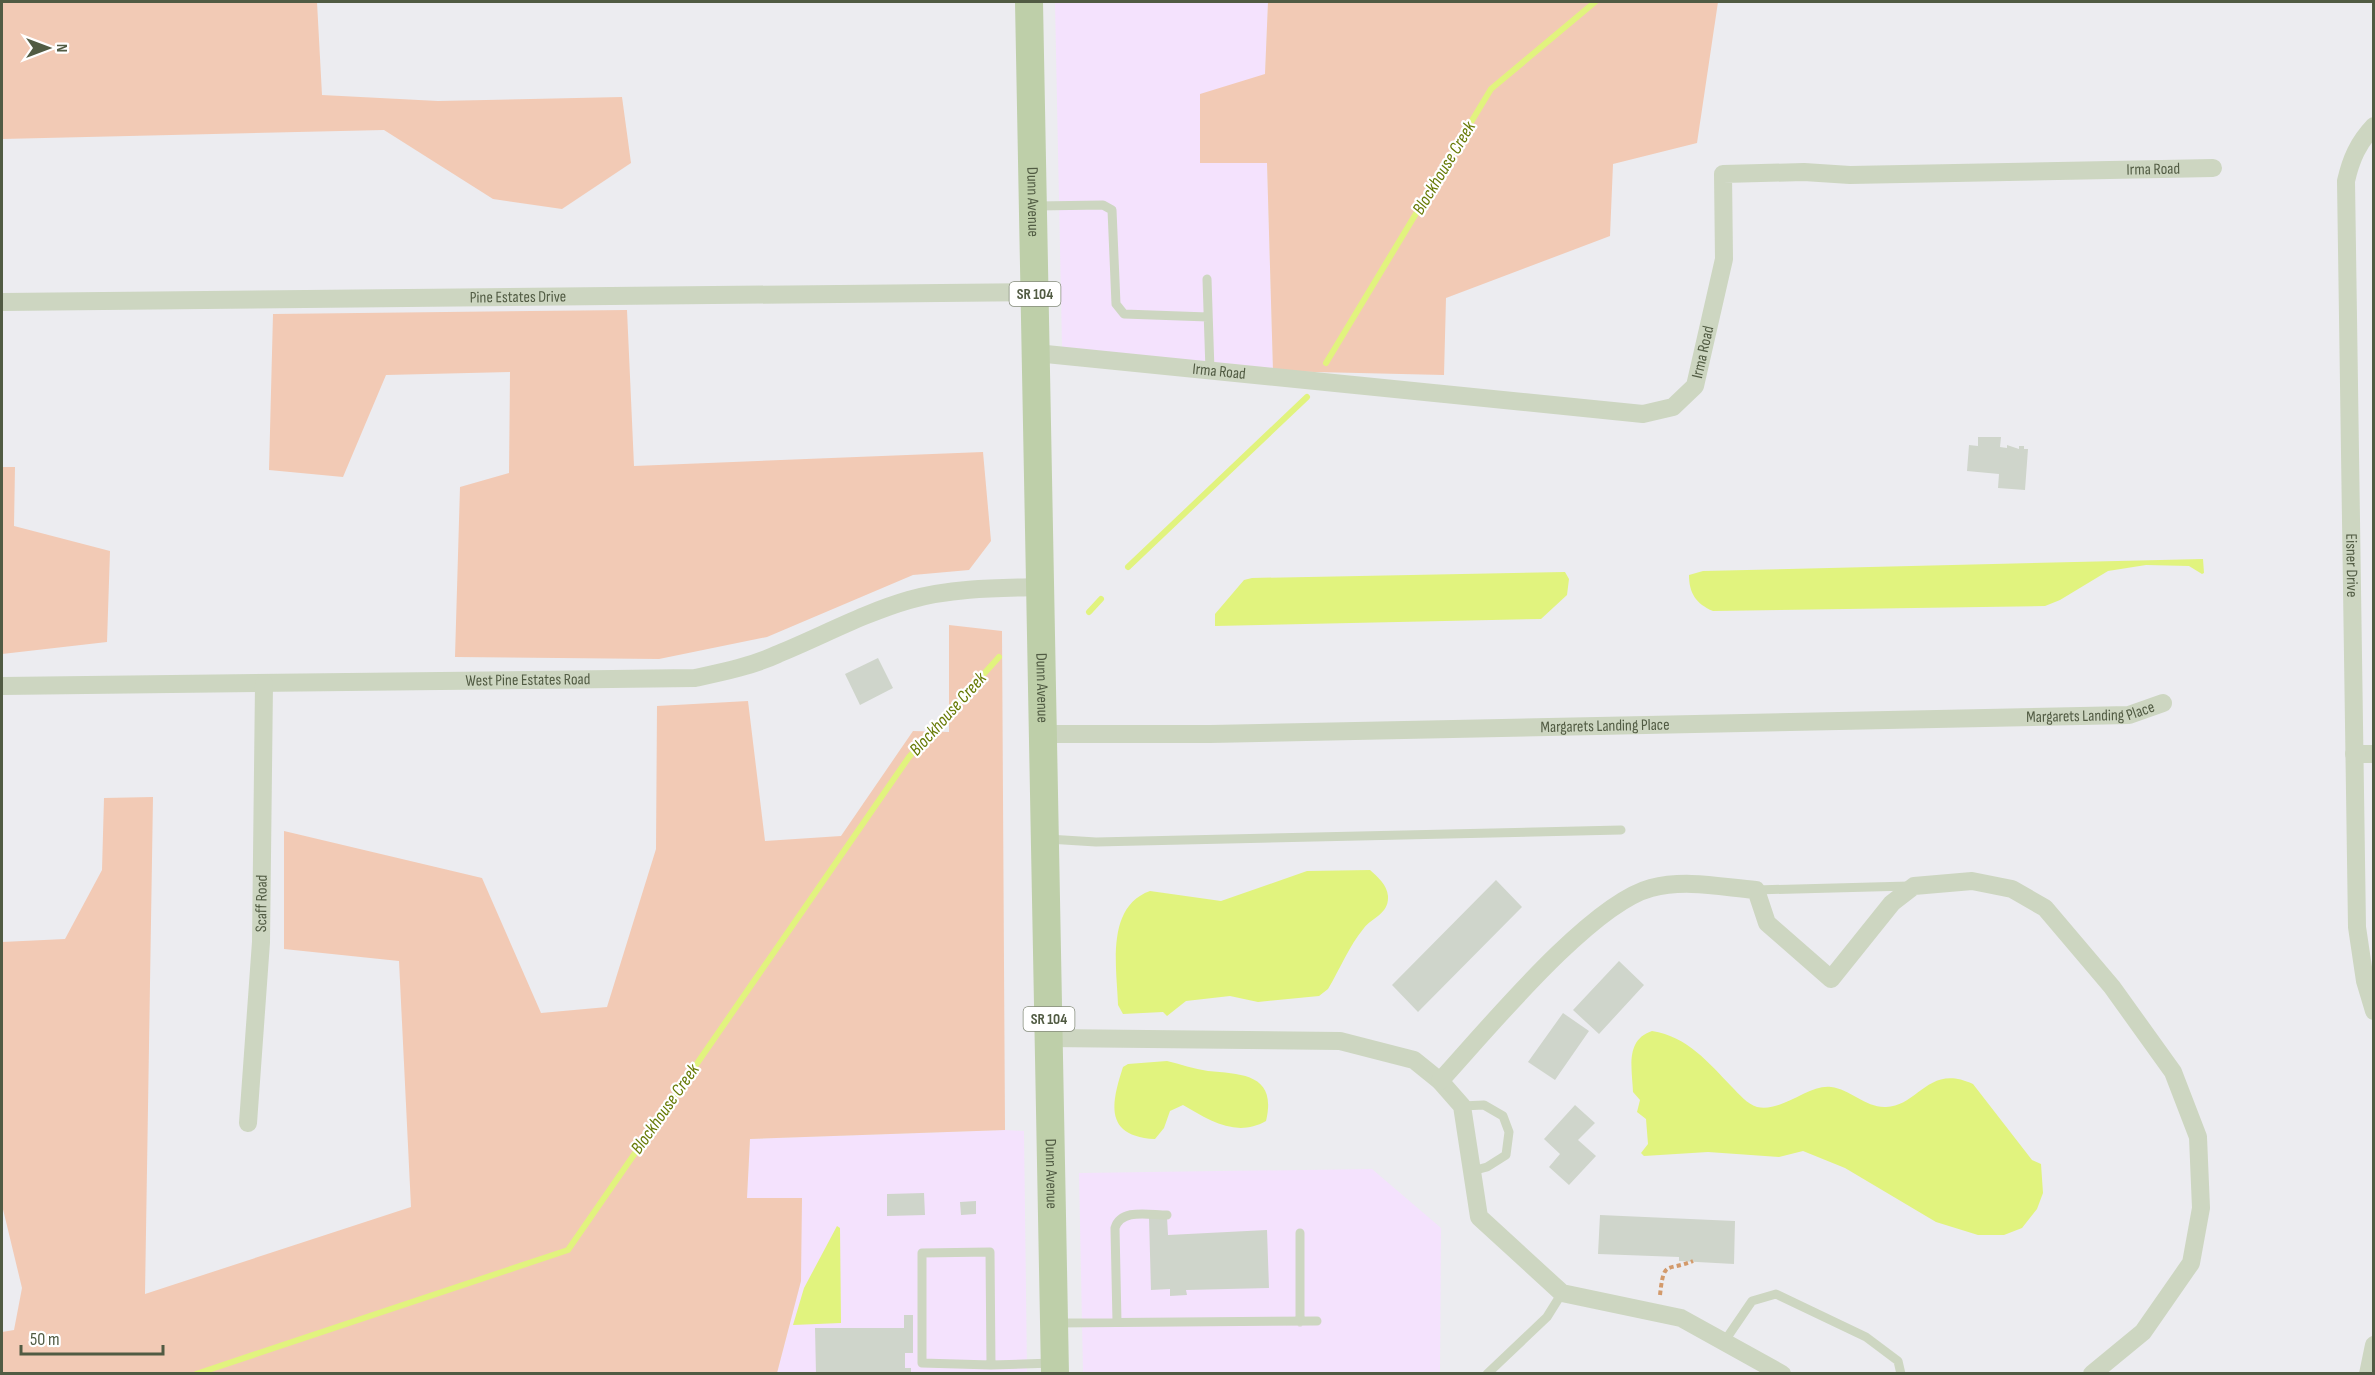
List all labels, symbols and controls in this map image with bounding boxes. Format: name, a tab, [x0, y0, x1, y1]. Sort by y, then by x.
north arrow	[18, 18, 78, 78]
text: N	[52, 44, 71, 52]
water label: Blockhouse Creek	[1408, 117, 1481, 218]
street label: Irma Road	[2126, 159, 2180, 179]
street label: Dunn Avenue	[1023, 167, 1043, 237]
road number: SR 104	[1010, 282, 1060, 306]
street label: Pine Estates Drive	[470, 287, 566, 307]
street label: Irma Road	[1688, 324, 1718, 380]
street label: Irma Road	[1192, 359, 1247, 384]
street label: Eisner Drive	[2342, 533, 2362, 597]
street label: Dunn Avenue	[1032, 653, 1052, 723]
water label: Blockhouse Creek	[905, 667, 992, 760]
street label: West Pine Estates Road	[465, 670, 591, 690]
street label: Margarets Landing Place	[2026, 697, 2157, 727]
street label: Margarets Landing Place	[1540, 715, 1670, 737]
street label: Scaff Road	[252, 875, 271, 932]
road number: SR 104	[1024, 1007, 1074, 1031]
water label: Blockhouse Creek	[626, 1059, 704, 1158]
street label: Dunn Avenue	[1041, 1139, 1061, 1209]
scale bar	[21, 1318, 164, 1356]
text: 50 m	[30, 1329, 60, 1350]

